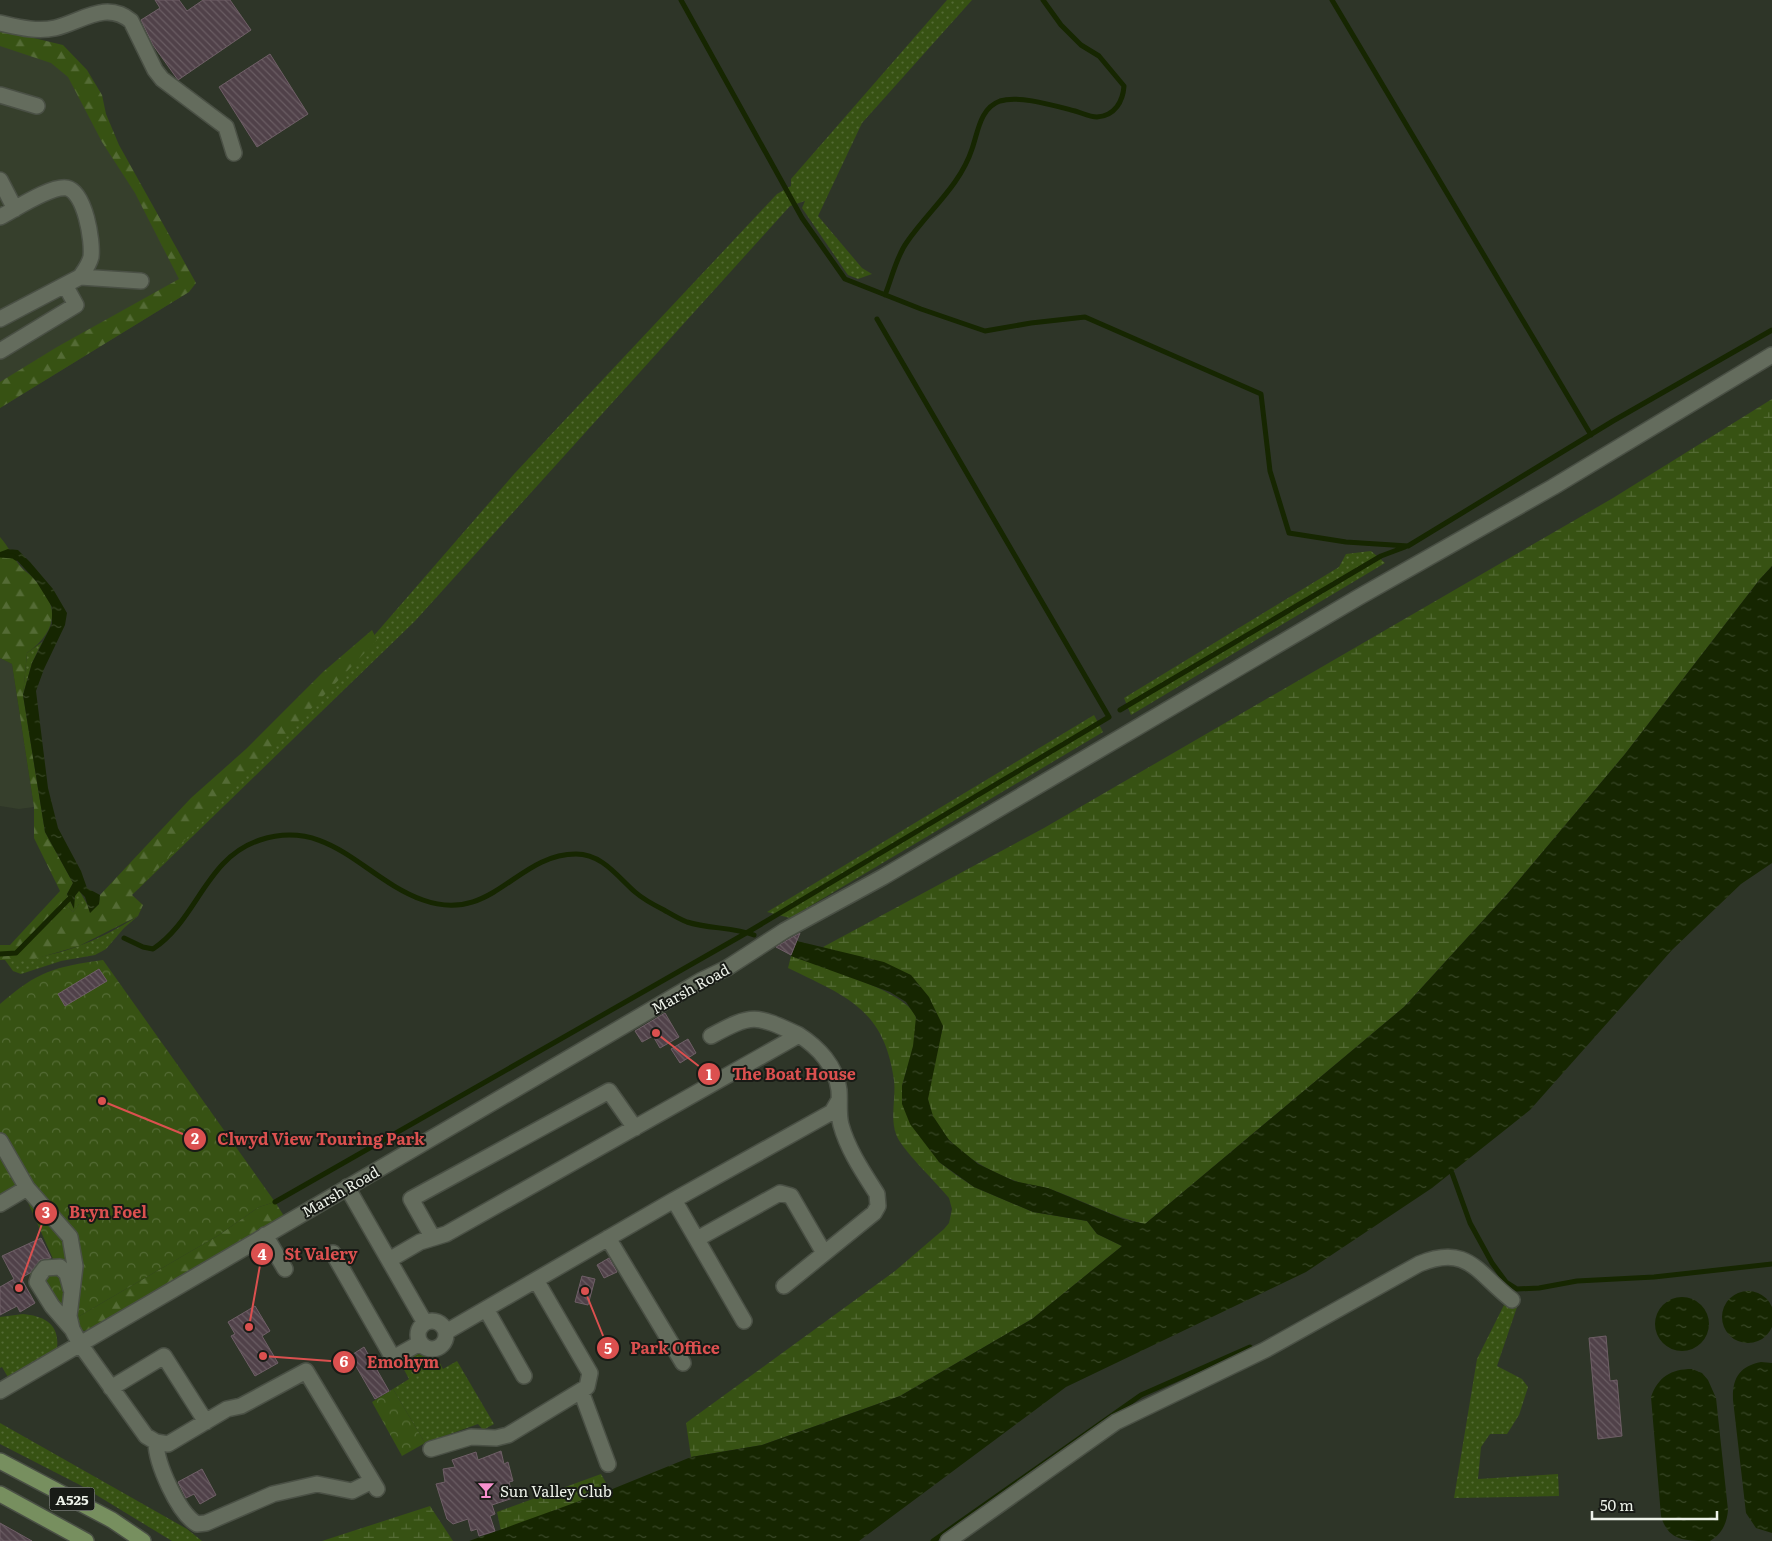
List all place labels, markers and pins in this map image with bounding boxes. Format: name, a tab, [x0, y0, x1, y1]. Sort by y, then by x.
callout: The Boat House	[697, 1059, 866, 1090]
callout: Clwyd View Touring Park	[183, 1124, 435, 1155]
callout: Bryn Foel	[34, 1197, 157, 1228]
callout: St Valery	[250, 1239, 368, 1270]
callout: Park Office	[595, 1333, 730, 1364]
callout: Emohym	[332, 1347, 449, 1378]
place label: Sun Valley Club	[500, 1479, 612, 1502]
bar icon: Sun Valley Club	[476, 1480, 496, 1500]

